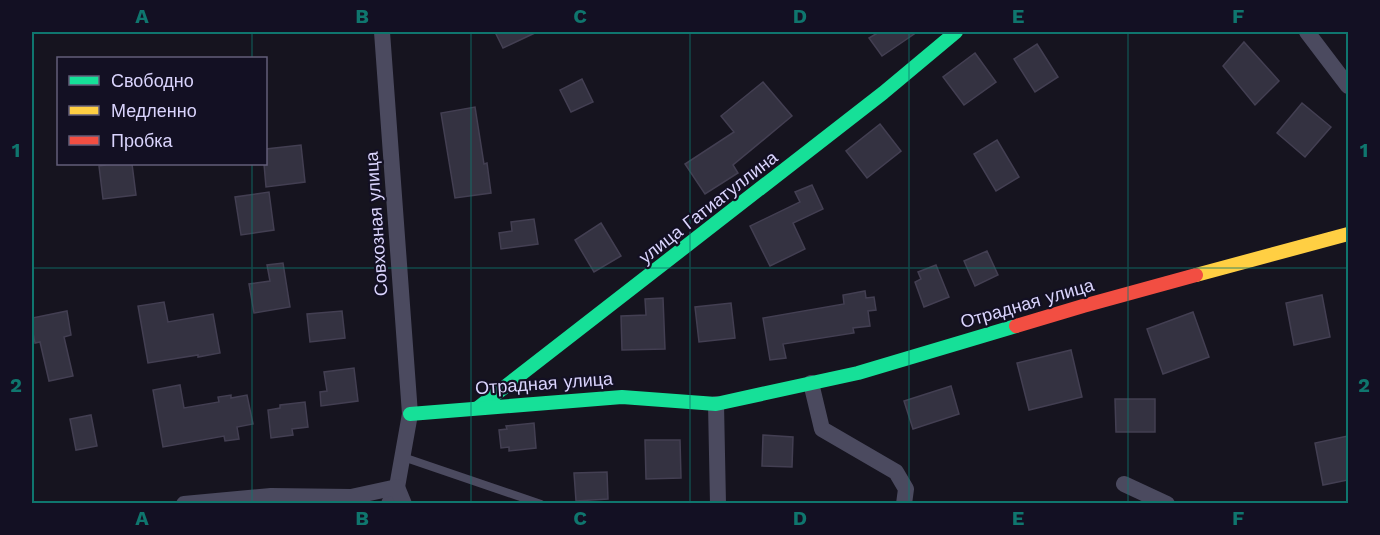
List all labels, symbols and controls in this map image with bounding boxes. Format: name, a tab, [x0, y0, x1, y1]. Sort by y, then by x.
text: A	[135, 4, 149, 28]
text: B	[355, 4, 369, 28]
text: C	[573, 4, 587, 28]
text: D	[793, 4, 807, 28]
text: E	[1012, 4, 1024, 28]
text: F	[1232, 4, 1244, 28]
legend	[57, 57, 267, 165]
text: Свободно	[111, 70, 194, 91]
text: Медленно	[111, 100, 197, 121]
text: Пробка	[111, 130, 174, 151]
text: 1	[12, 138, 20, 162]
text: 1	[1360, 138, 1368, 162]
street label: улица Гатиатуллина	[635, 146, 782, 268]
street label: Совхозная улица	[360, 150, 392, 297]
street label: Отрадная улица	[958, 274, 1097, 332]
street label: Отрадная улица	[474, 368, 615, 398]
text: 2	[10, 373, 22, 397]
text: 2	[1358, 373, 1370, 397]
text: A	[135, 506, 149, 530]
text: B	[355, 506, 369, 530]
text: C	[573, 506, 587, 530]
text: D	[793, 506, 807, 530]
text: E	[1012, 506, 1024, 530]
text: F	[1232, 506, 1244, 530]

